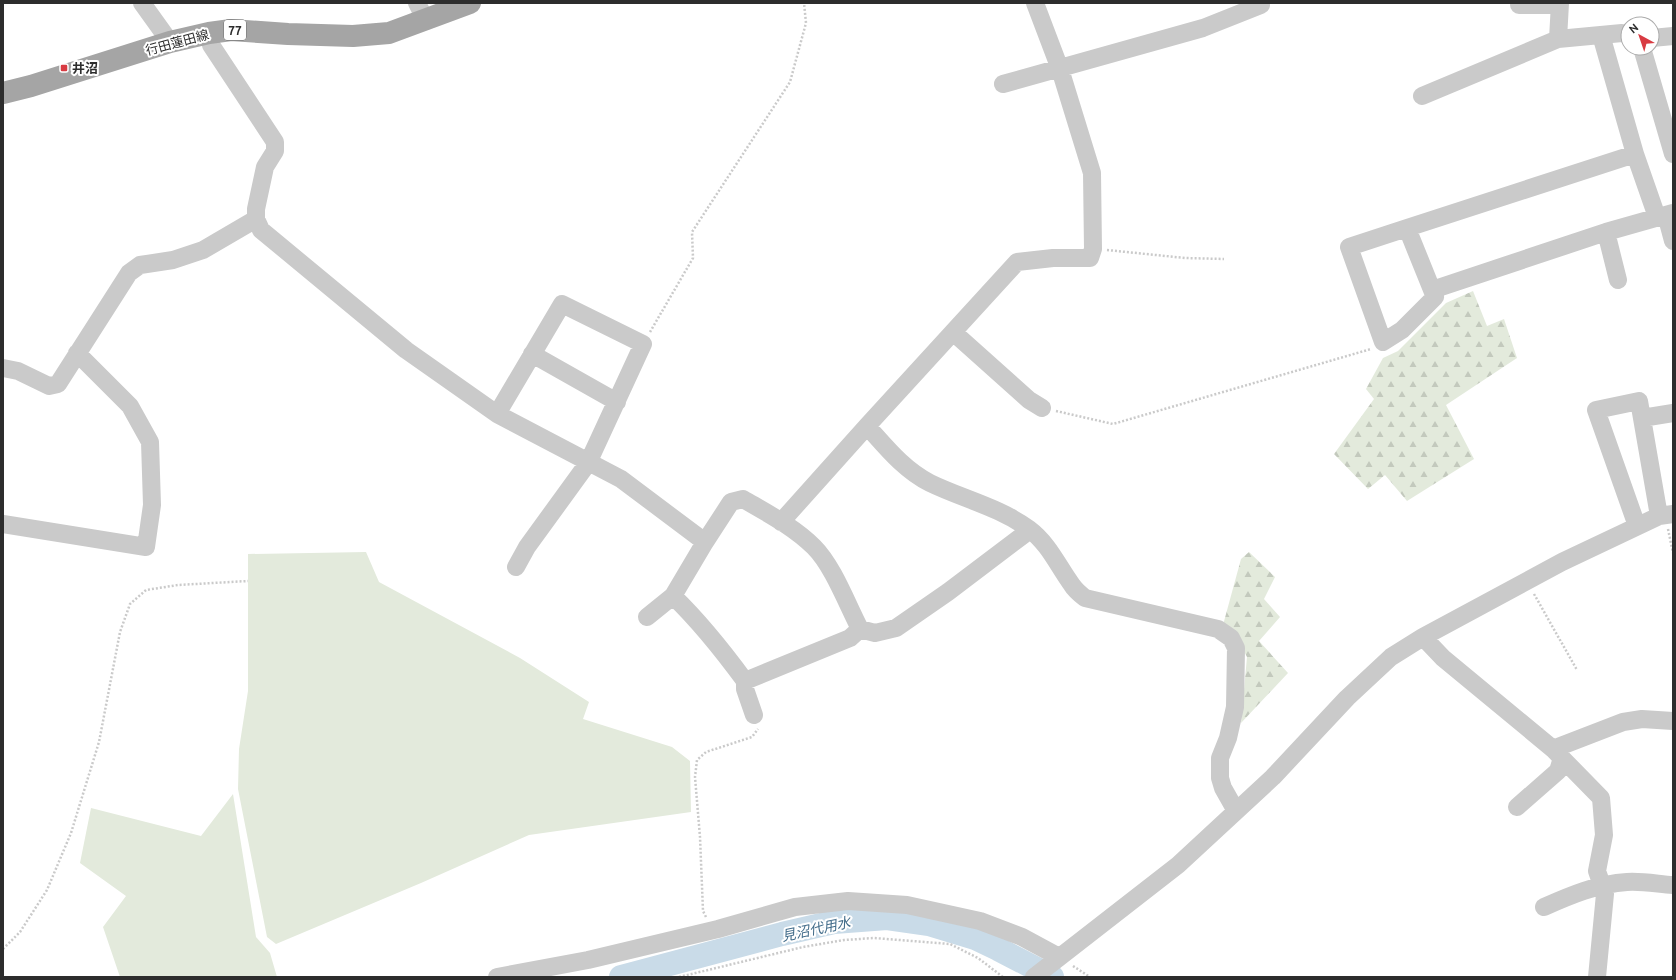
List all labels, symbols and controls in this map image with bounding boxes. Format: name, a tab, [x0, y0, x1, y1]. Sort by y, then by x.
north arrow	[1620, 16, 1660, 56]
road number: 77	[224, 20, 246, 40]
text: N	[1627, 21, 1641, 36]
street label: 行田蓮田線	[144, 27, 210, 57]
place label: 井沼	[72, 61, 98, 75]
marker: 井沼	[59, 63, 69, 73]
water label: 見沼代用水	[780, 913, 854, 944]

